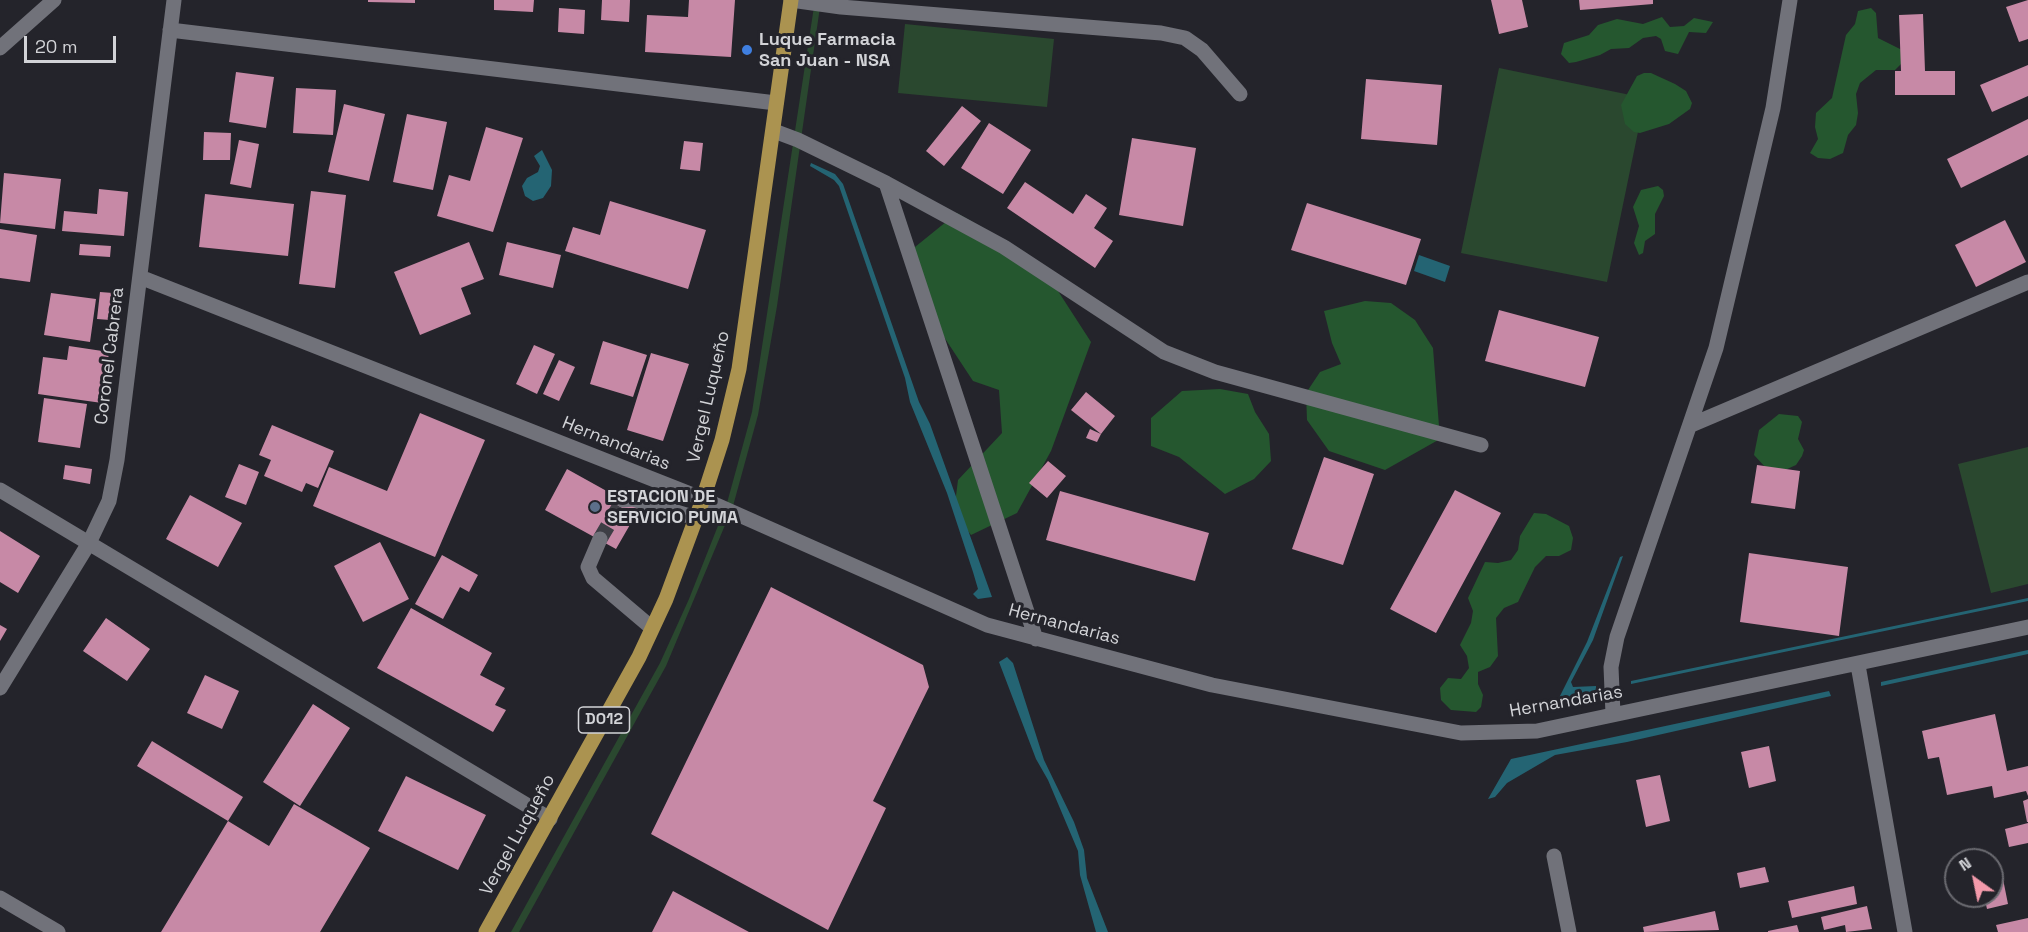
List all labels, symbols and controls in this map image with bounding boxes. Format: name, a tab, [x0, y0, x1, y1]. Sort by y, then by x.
scale bar	[27, 24, 118, 62]
place label: Luque Farmacia San Juan - NSA	[759, 29, 896, 72]
text: 20 m	[35, 35, 78, 58]
marker: Luque Farmacia San Juan - NSA	[740, 43, 754, 57]
street label: Coronel Cabrera	[91, 286, 129, 426]
street label: Vergel Luqueño	[683, 329, 735, 465]
street label: Hernandarias	[559, 413, 673, 475]
place label: ESTACION DE SERVICIO PUMA	[607, 486, 738, 528]
marker: ESTACION DE SERVICIO PUMA	[588, 500, 602, 514]
street label: Hernandarias	[1006, 600, 1122, 650]
street label: Hernandarias	[1508, 681, 1624, 723]
road number: D012	[578, 707, 630, 733]
street label: Vergel Luqueño	[476, 771, 560, 899]
north arrow	[1944, 848, 2004, 908]
text: N	[1955, 852, 1975, 876]

